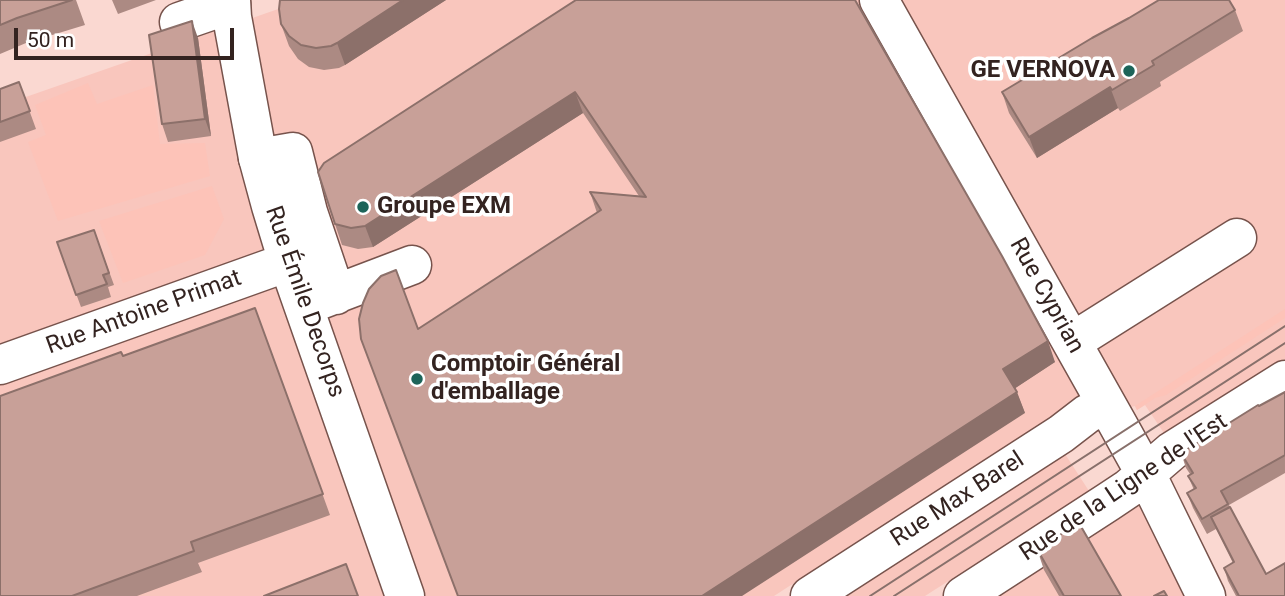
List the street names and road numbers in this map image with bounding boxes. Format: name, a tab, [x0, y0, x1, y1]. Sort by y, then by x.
street label: Rue Émile Decorps	[258, 203, 350, 401]
street label: Rue Cyprian	[1003, 233, 1089, 359]
street label: Rue Antoine Primat	[42, 264, 246, 362]
street label: Rue de la Ligne de l'Est	[1015, 408, 1233, 568]
street label: Rue Max Barel	[886, 446, 1030, 554]

